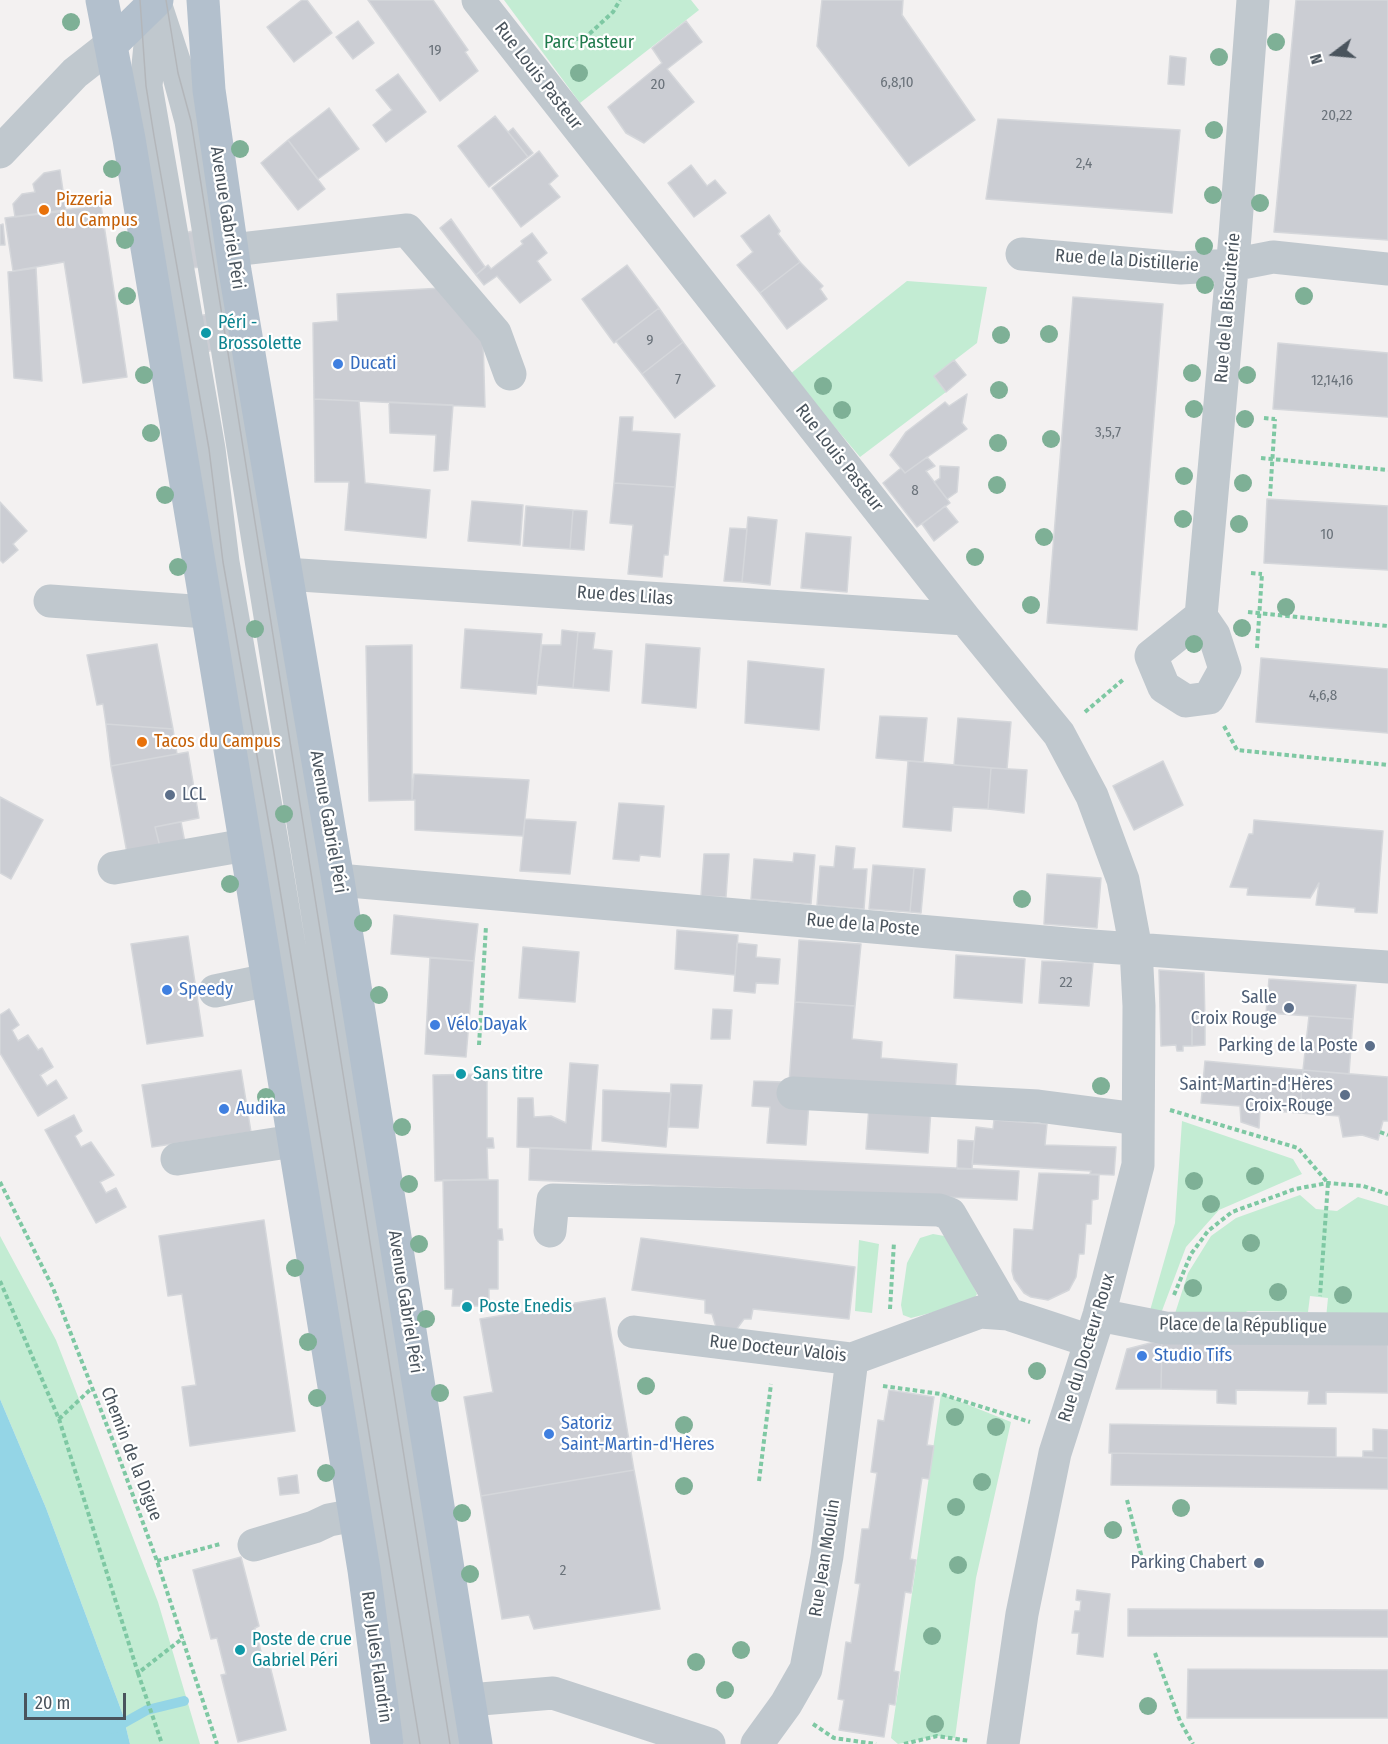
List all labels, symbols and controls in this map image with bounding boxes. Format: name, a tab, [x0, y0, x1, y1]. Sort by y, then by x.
street label: Rue Louis Pasteur	[489, 18, 587, 134]
north arrow	[1304, 24, 1364, 84]
park label: Parc Pasteur	[544, 32, 634, 54]
house number: 19	[428, 42, 442, 60]
text: N	[1306, 52, 1327, 66]
house number: 6,8,10	[880, 74, 914, 92]
house number: 20	[651, 76, 665, 94]
house number: 20,22	[1322, 107, 1352, 125]
street label: Avenue Gabriel Péri	[205, 145, 249, 291]
house number: 2,4	[1076, 155, 1092, 173]
place label: Pizzeria du Campus	[56, 189, 138, 232]
marker: Pizzeria du Campus	[37, 203, 51, 217]
street label: Rue de la Biscuiterie	[1211, 232, 1245, 384]
street label: Rue de la Distillerie	[1054, 245, 1200, 277]
place label: Péri - Brossolette	[218, 312, 302, 354]
marker: Péri - Brossolette	[199, 326, 213, 340]
house number: 9	[646, 332, 654, 350]
place label: Ducati	[350, 353, 397, 375]
marker: Ducati	[331, 357, 345, 371]
house number: 7	[675, 371, 681, 389]
house number: 12,14,16	[1311, 372, 1353, 390]
street label: Rue Louis Pasteur	[790, 400, 888, 516]
house number: 3,5,7	[1095, 424, 1121, 442]
house number: 8	[911, 482, 919, 500]
house number: 10	[1320, 526, 1334, 544]
street label: Rue des Lilas	[576, 582, 674, 610]
house number: 4,6,8	[1309, 687, 1337, 705]
place label: Tacos du Campus	[154, 731, 281, 753]
marker: Tacos du Campus	[135, 735, 149, 749]
street label: Avenue Gabriel Péri	[305, 749, 351, 895]
place label: LCL	[182, 784, 206, 806]
marker: LCL	[163, 788, 177, 802]
street label: Rue de la Poste	[806, 909, 920, 941]
house number: 22	[1059, 974, 1073, 992]
place label: Speedy	[179, 979, 233, 1001]
marker: Speedy	[160, 983, 174, 997]
place label: Salle Croix Rouge	[1191, 987, 1277, 1030]
marker: Salle Croix Rouge	[1282, 1001, 1296, 1015]
place label: Vélo Dayak	[447, 1014, 527, 1036]
marker: Vélo Dayak	[428, 1018, 442, 1032]
place label: Parking de la Poste	[1218, 1035, 1358, 1057]
marker: Parking de la Poste	[1363, 1039, 1377, 1053]
place label: Sans titre	[473, 1063, 543, 1085]
marker: Sans titre	[454, 1067, 468, 1081]
place label: Saint-Martin-d'Hères Croix-Rouge	[1180, 1074, 1333, 1116]
marker: Saint-Martin-d'Hères Croix-Rouge	[1338, 1088, 1352, 1102]
place label: Audika	[236, 1098, 286, 1120]
marker: Audika	[217, 1102, 231, 1116]
street label: Avenue Gabriel Péri	[383, 1229, 427, 1375]
street label: Rue du Docteur Roux	[1054, 1271, 1120, 1425]
place label: Poste Enedis	[479, 1296, 572, 1318]
marker: Poste Enedis	[460, 1300, 474, 1314]
street label: Place de la République	[1159, 1314, 1327, 1338]
street label: Rue Docteur Valois	[708, 1331, 848, 1367]
place label: Studio Tifs	[1154, 1345, 1232, 1367]
marker: Studio Tifs	[1135, 1349, 1149, 1363]
street label: Chemin de la Digue	[96, 1384, 166, 1524]
place label: Satoriz Saint-Martin-d'Hères	[561, 1413, 714, 1456]
marker: Satoriz Saint-Martin-d'Hères	[542, 1427, 556, 1441]
street label: Rue Jean Moulin	[805, 1498, 845, 1618]
place label: Parking Chabert	[1130, 1552, 1247, 1574]
marker: Parking Chabert	[1252, 1556, 1266, 1570]
house number: 2	[560, 1562, 566, 1580]
street label: Rue Jules Flandrin	[356, 1590, 396, 1724]
place label: Poste de crue Gabriel Péri	[252, 1629, 352, 1672]
marker: Poste de crue Gabriel Péri	[233, 1643, 247, 1657]
scale bar	[27, 1681, 129, 1719]
text: 20 m	[35, 1692, 70, 1714]

